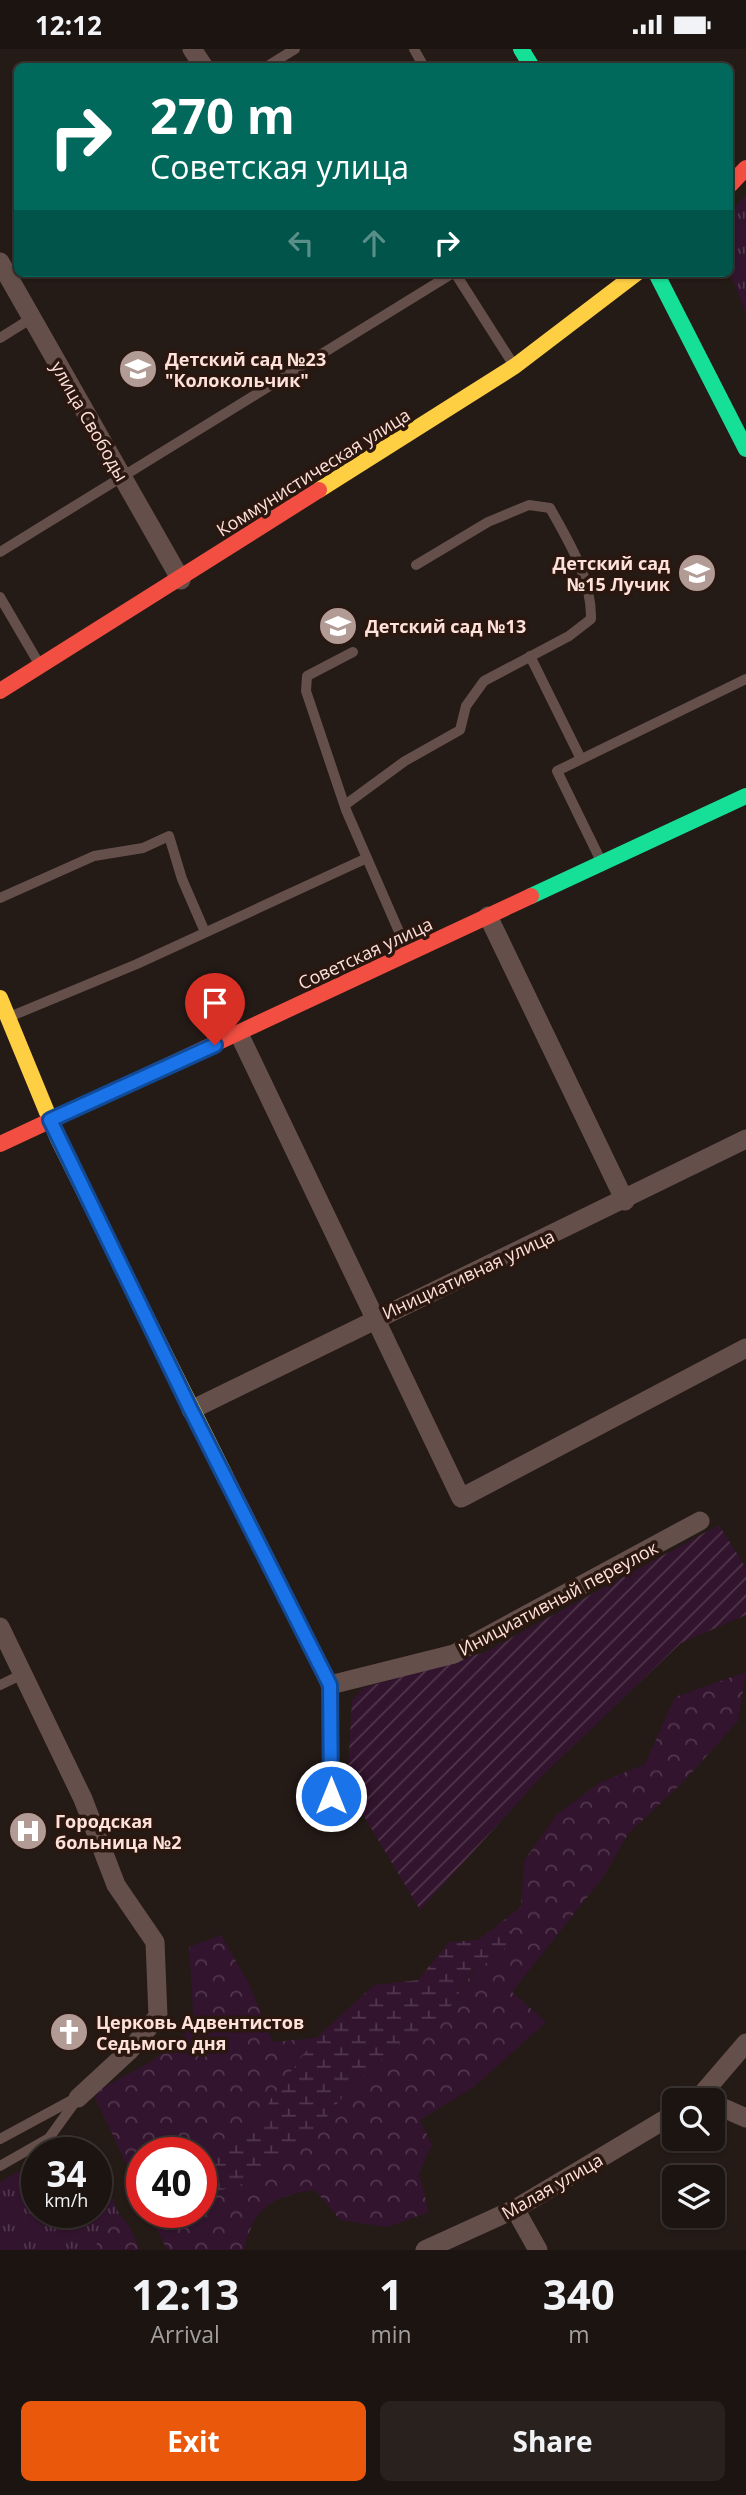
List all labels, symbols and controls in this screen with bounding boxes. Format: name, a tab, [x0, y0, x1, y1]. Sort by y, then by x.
text: 12:12	[35, 7, 102, 43]
text: 270 m	[150, 82, 295, 148]
icon: right	[35, 91, 126, 182]
text: Советская улица	[150, 145, 409, 188]
icon: left	[282, 224, 320, 262]
icon: ahead	[355, 224, 393, 262]
icon: right	[428, 224, 466, 262]
place label: Детский сад №23 "Колокольчик"	[165, 347, 326, 392]
school or university icon: Детский сад №23 "Колокольчик"	[117, 348, 159, 390]
street label: улица Свободы	[46, 357, 134, 485]
street label: Коммунистическая улица	[212, 402, 414, 542]
place label: Детский сад №15 Лучик	[553, 551, 671, 596]
school or university icon: Детский сад №15 Лучик	[676, 552, 718, 594]
school or university icon: Детский сад №13	[317, 605, 359, 647]
place label: Детский сад №13	[365, 614, 526, 638]
street label: Советская улица	[294, 911, 436, 995]
pin	[185, 973, 245, 1045]
icon: arrive	[196, 984, 234, 1022]
street label: Инициативная улица	[378, 1223, 558, 1325]
street label: Инициативный переулок	[454, 1535, 663, 1661]
position arrow	[294, 1759, 368, 1833]
place label: Городская больница №2	[55, 1809, 182, 1854]
hospital icon: Городская больница №2	[7, 1810, 49, 1852]
place label: Церковь Адвентистов Седьмого дня	[96, 2010, 304, 2055]
church icon: Церковь Адвентистов Седьмого дня	[48, 2011, 90, 2053]
map controls	[662, 2088, 725, 2228]
button: search	[662, 2088, 725, 2151]
speed limit sign: 40	[126, 2137, 217, 2228]
street label: Малая улица	[497, 2147, 607, 2225]
text: 34	[46, 2150, 87, 2197]
button: layers	[662, 2165, 725, 2228]
text: km/h	[45, 2188, 88, 2212]
text: 12:13	[131, 2265, 239, 2322]
text: 1	[379, 2265, 403, 2322]
text: 340	[543, 2265, 615, 2322]
text: Arrival	[151, 2318, 220, 2350]
text: min	[370, 2318, 412, 2350]
text: m	[568, 2318, 589, 2350]
button: Exit	[21, 2401, 366, 2481]
button: Share	[380, 2401, 725, 2481]

